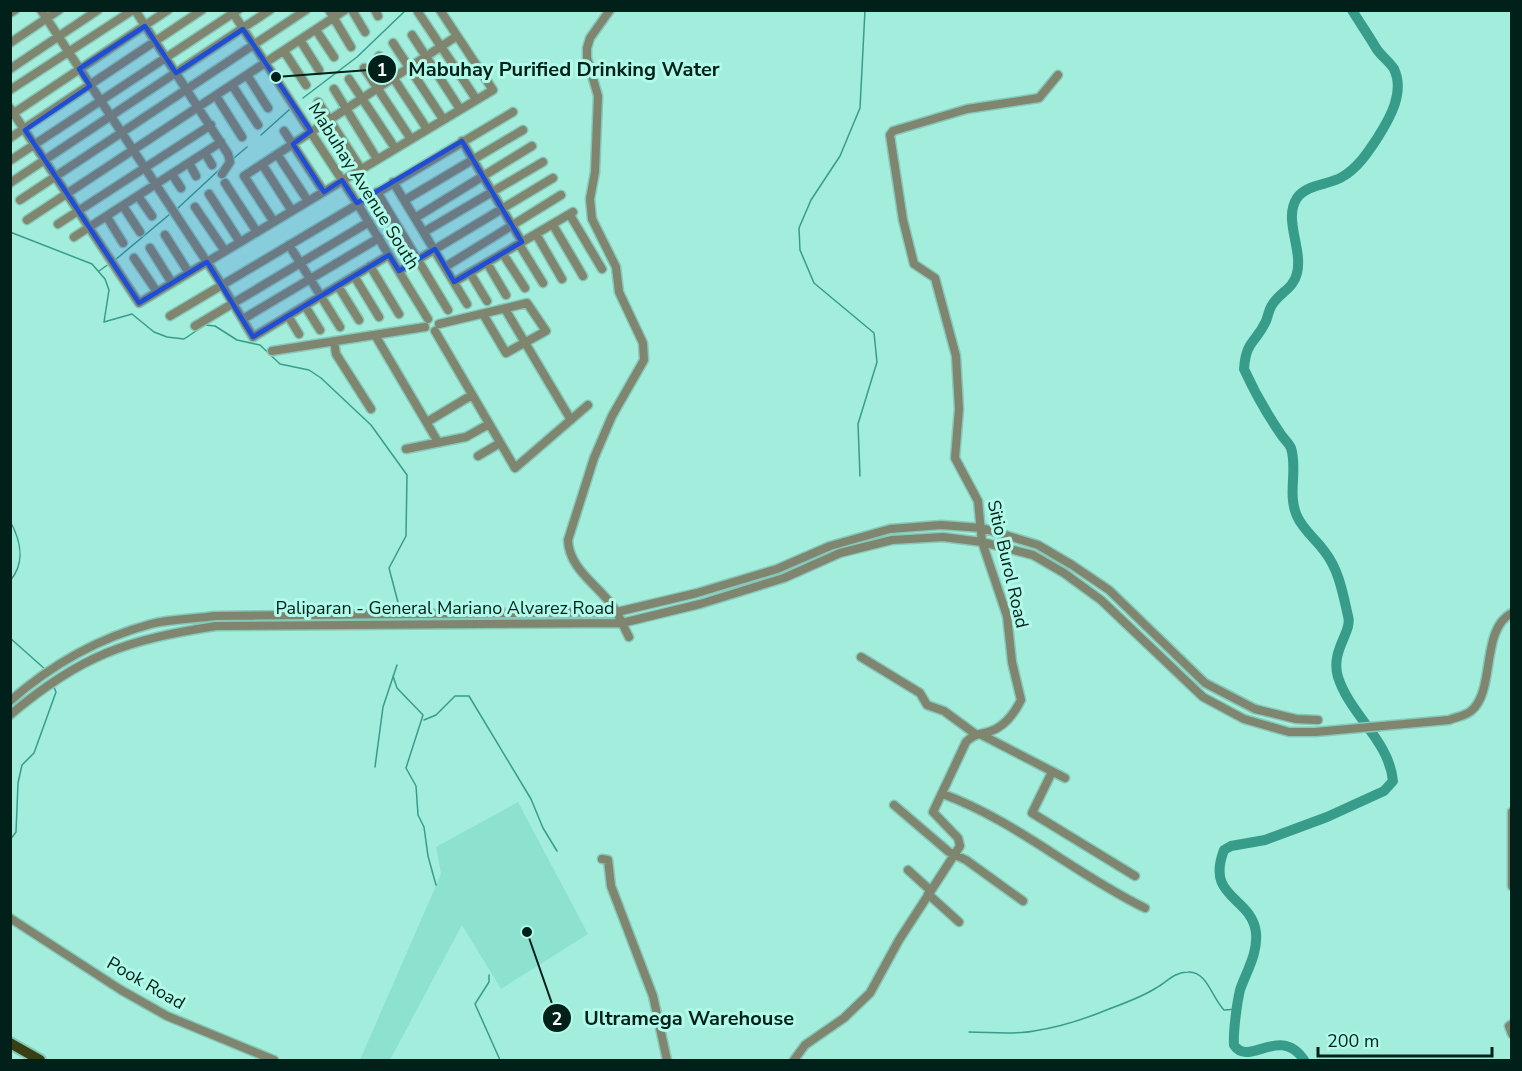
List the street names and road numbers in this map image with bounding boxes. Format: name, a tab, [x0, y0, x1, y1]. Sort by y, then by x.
street label: Mabuhay Avenue South	[303, 98, 425, 274]
street label: Sitio Burol Road	[982, 498, 1034, 630]
street label: Paliparan - General Mariano Alvarez Road	[276, 596, 614, 620]
street label: Pook Road	[103, 951, 189, 1015]

